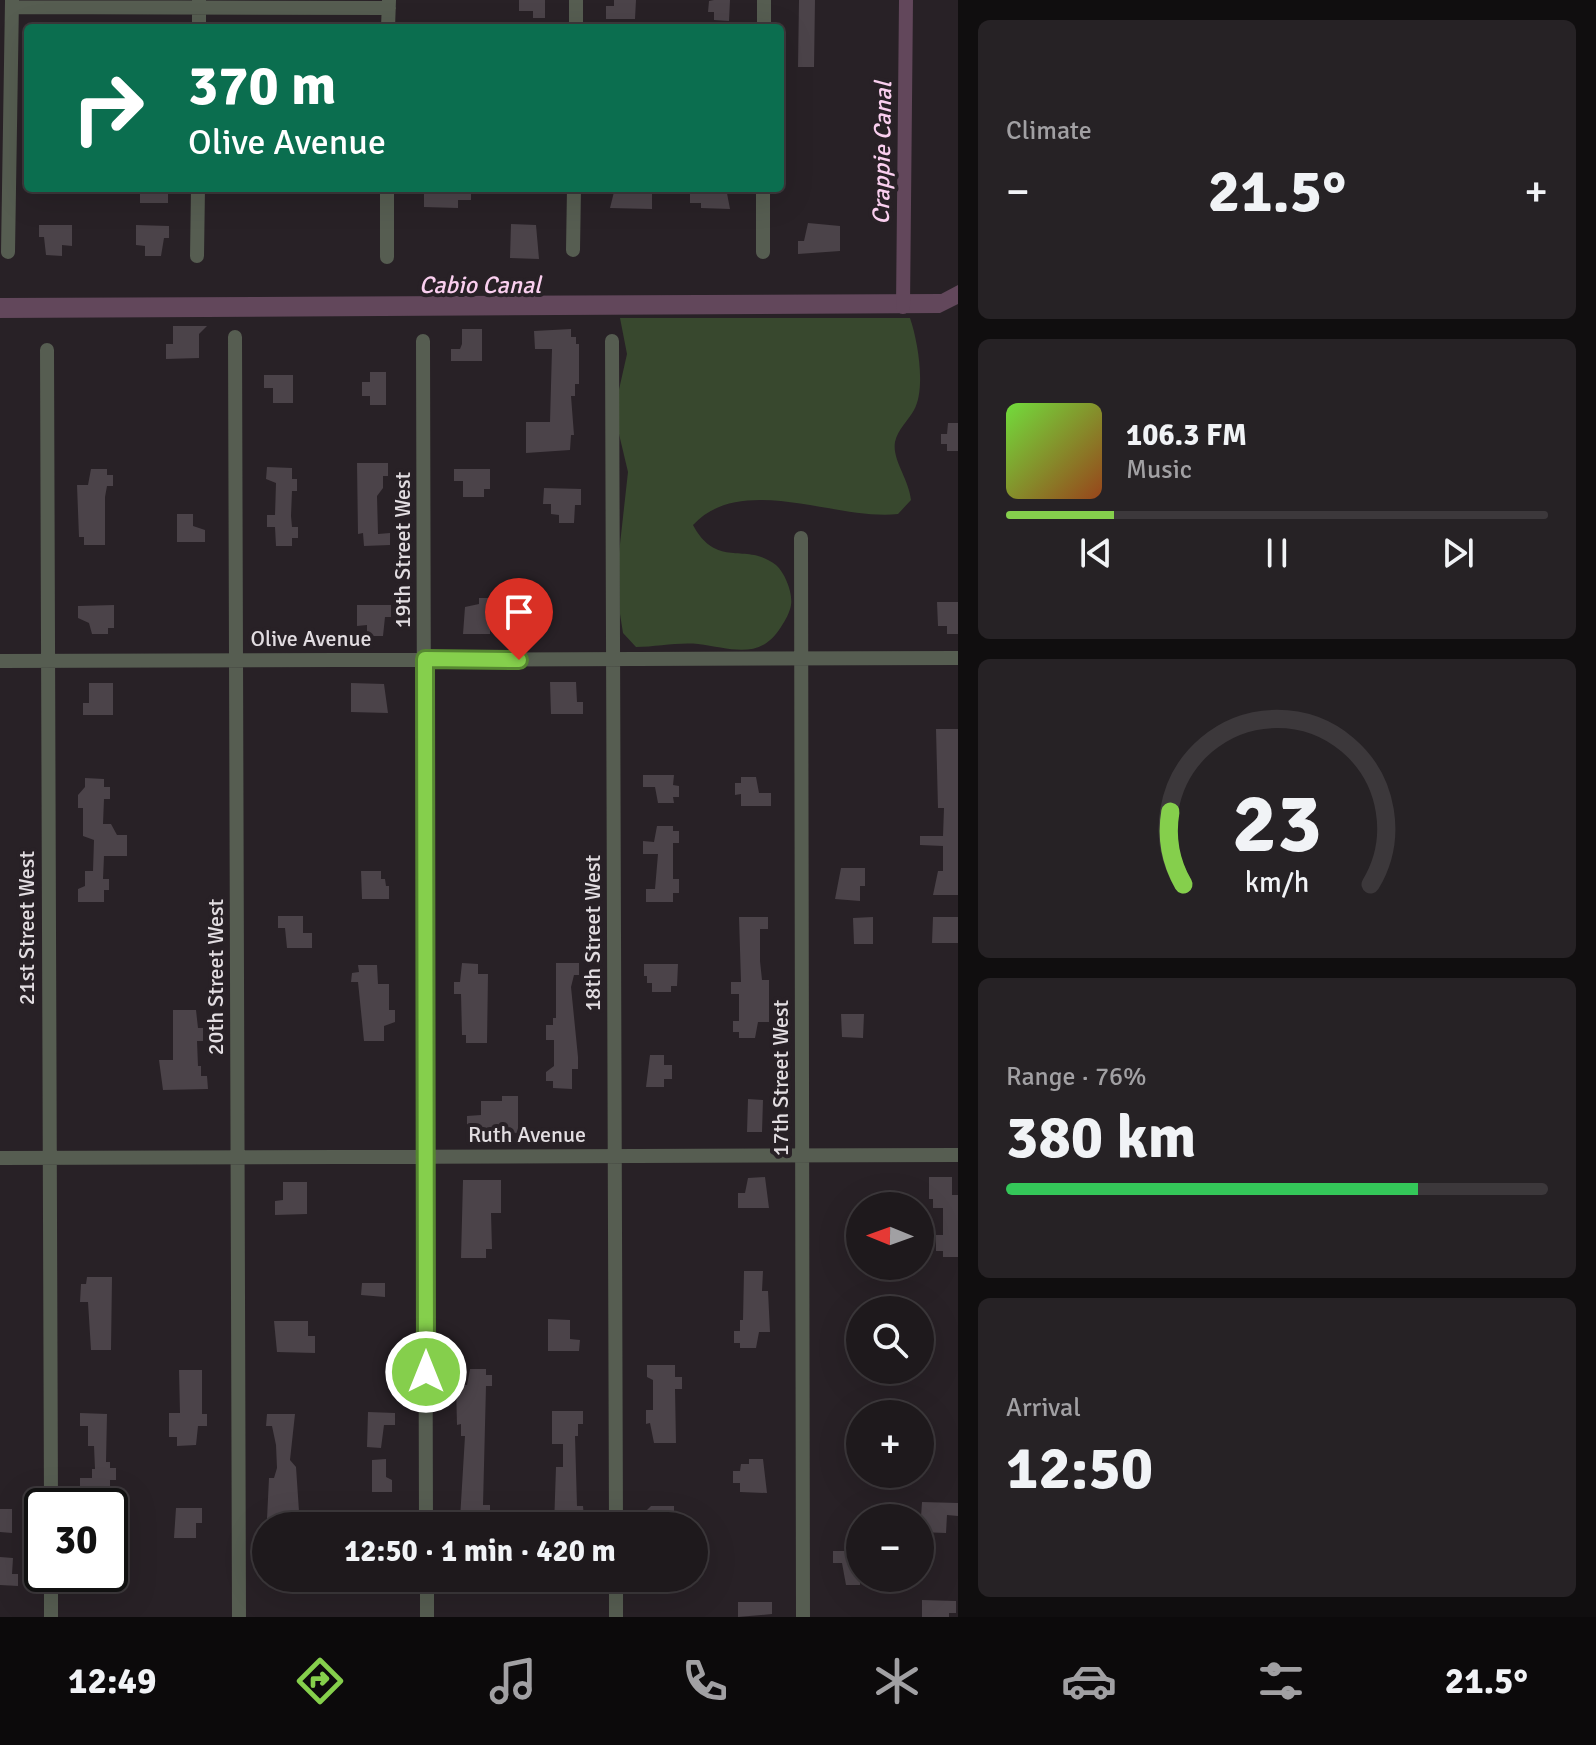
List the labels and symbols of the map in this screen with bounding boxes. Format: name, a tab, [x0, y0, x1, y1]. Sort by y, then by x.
water label: Crappie Canal	[866, 79, 898, 225]
water label: Cabio Canal	[419, 270, 543, 300]
street label: 19th Street West	[389, 471, 416, 628]
pin	[485, 578, 553, 660]
street label: Olive Avenue	[251, 625, 371, 652]
street label: 21st Street West	[13, 851, 40, 1005]
street label: 18th Street West	[579, 854, 606, 1011]
street label: 20th Street West	[202, 898, 229, 1055]
street label: 17th Street West	[767, 999, 794, 1156]
street label: Ruth Avenue	[468, 1121, 586, 1148]
north arrow	[846, 1192, 934, 1280]
position arrow	[384, 1330, 468, 1414]
speed limit sign: 30	[24, 1488, 128, 1592]

